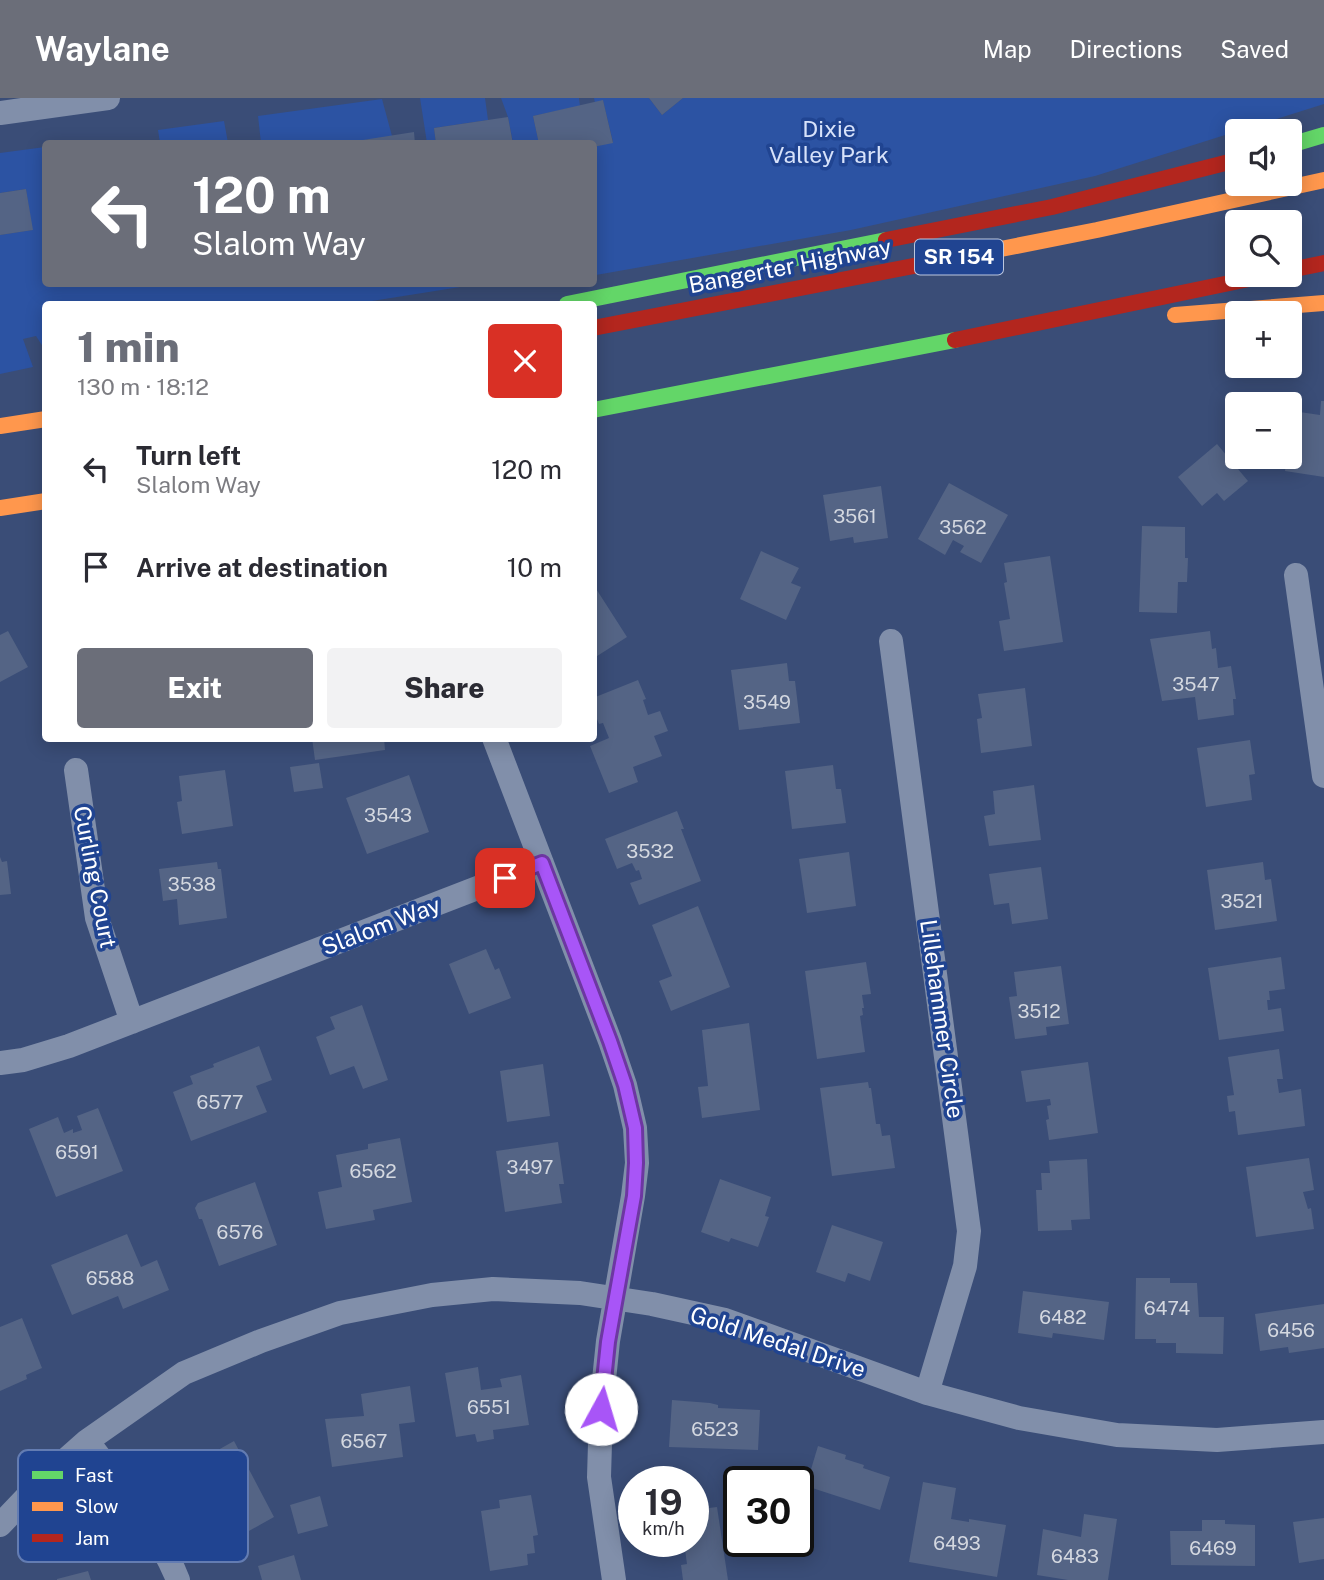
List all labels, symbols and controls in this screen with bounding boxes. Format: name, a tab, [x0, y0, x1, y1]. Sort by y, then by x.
text: Waylane	[35, 30, 170, 68]
text: Map	[983, 35, 1032, 63]
text: Directions	[1070, 35, 1182, 63]
text: Saved	[1220, 35, 1289, 63]
park label: Dixie Valley Park	[769, 115, 889, 168]
map controls	[1225, 119, 1302, 469]
button: sound	[1225, 119, 1302, 196]
text: 120 m	[192, 166, 331, 224]
icon: left	[77, 168, 168, 259]
button: search	[1225, 210, 1302, 287]
text: Slalom Way	[192, 225, 366, 262]
street label: Bangerter Highway	[686, 233, 894, 298]
road number: SR 154	[915, 240, 1003, 274]
button: +	[1225, 301, 1302, 378]
text: 1 min	[77, 322, 180, 371]
button: close	[488, 324, 562, 398]
text: 130 m · 18:12	[77, 373, 209, 400]
button: −	[1225, 392, 1302, 469]
text: Turn left	[136, 440, 241, 471]
icon: left	[77, 450, 115, 488]
text: 120 m	[491, 454, 562, 485]
text: Slalom Way	[136, 471, 261, 498]
house number: 3561	[833, 505, 877, 527]
house number: 3562	[939, 516, 987, 538]
icon: arrive	[77, 548, 115, 586]
text: Arrive at destination	[136, 552, 388, 583]
text: 10 m	[507, 552, 562, 583]
button: Exit	[77, 648, 313, 728]
button: Share	[327, 648, 562, 728]
house number: 3547	[1172, 673, 1220, 695]
house number: 3549	[743, 691, 791, 713]
street label: Curling Court	[68, 804, 122, 950]
house number: 3543	[364, 804, 412, 826]
house number: 3532	[626, 840, 674, 862]
pin	[475, 848, 535, 908]
icon: arrive	[486, 859, 524, 897]
house number: 3538	[168, 873, 216, 895]
house number: 3521	[1220, 890, 1264, 912]
street label: Slalom Way	[318, 891, 444, 961]
street label: Lillehammer Circle	[915, 918, 970, 1120]
house number: 3512	[1017, 1000, 1061, 1022]
house number: 6577	[196, 1091, 244, 1113]
house number: 6591	[55, 1141, 99, 1163]
house number: 3497	[507, 1156, 553, 1178]
house number: 6562	[349, 1160, 397, 1182]
house number: 6576	[217, 1221, 263, 1243]
house number: 6588	[86, 1267, 134, 1289]
house number: 6474	[1144, 1297, 1190, 1319]
street label: Gold Medal Drive	[687, 1300, 869, 1383]
house number: 6482	[1039, 1306, 1087, 1328]
house number: 6456	[1267, 1319, 1315, 1341]
position arrow	[564, 1372, 638, 1446]
house number: 6551	[467, 1396, 511, 1418]
house number: 6523	[691, 1418, 739, 1440]
house number: 6567	[341, 1430, 387, 1452]
legend	[18, 1450, 248, 1562]
text: Fast	[75, 1464, 113, 1486]
speed limit sign: 30	[723, 1466, 814, 1557]
text: 19	[644, 1482, 683, 1523]
text: Slow	[75, 1495, 119, 1517]
text: km/h	[642, 1518, 685, 1539]
text: Jam	[75, 1527, 109, 1549]
house number: 6493	[933, 1532, 981, 1554]
house number: 6469	[1189, 1537, 1237, 1559]
house number: 6483	[1051, 1545, 1099, 1567]

